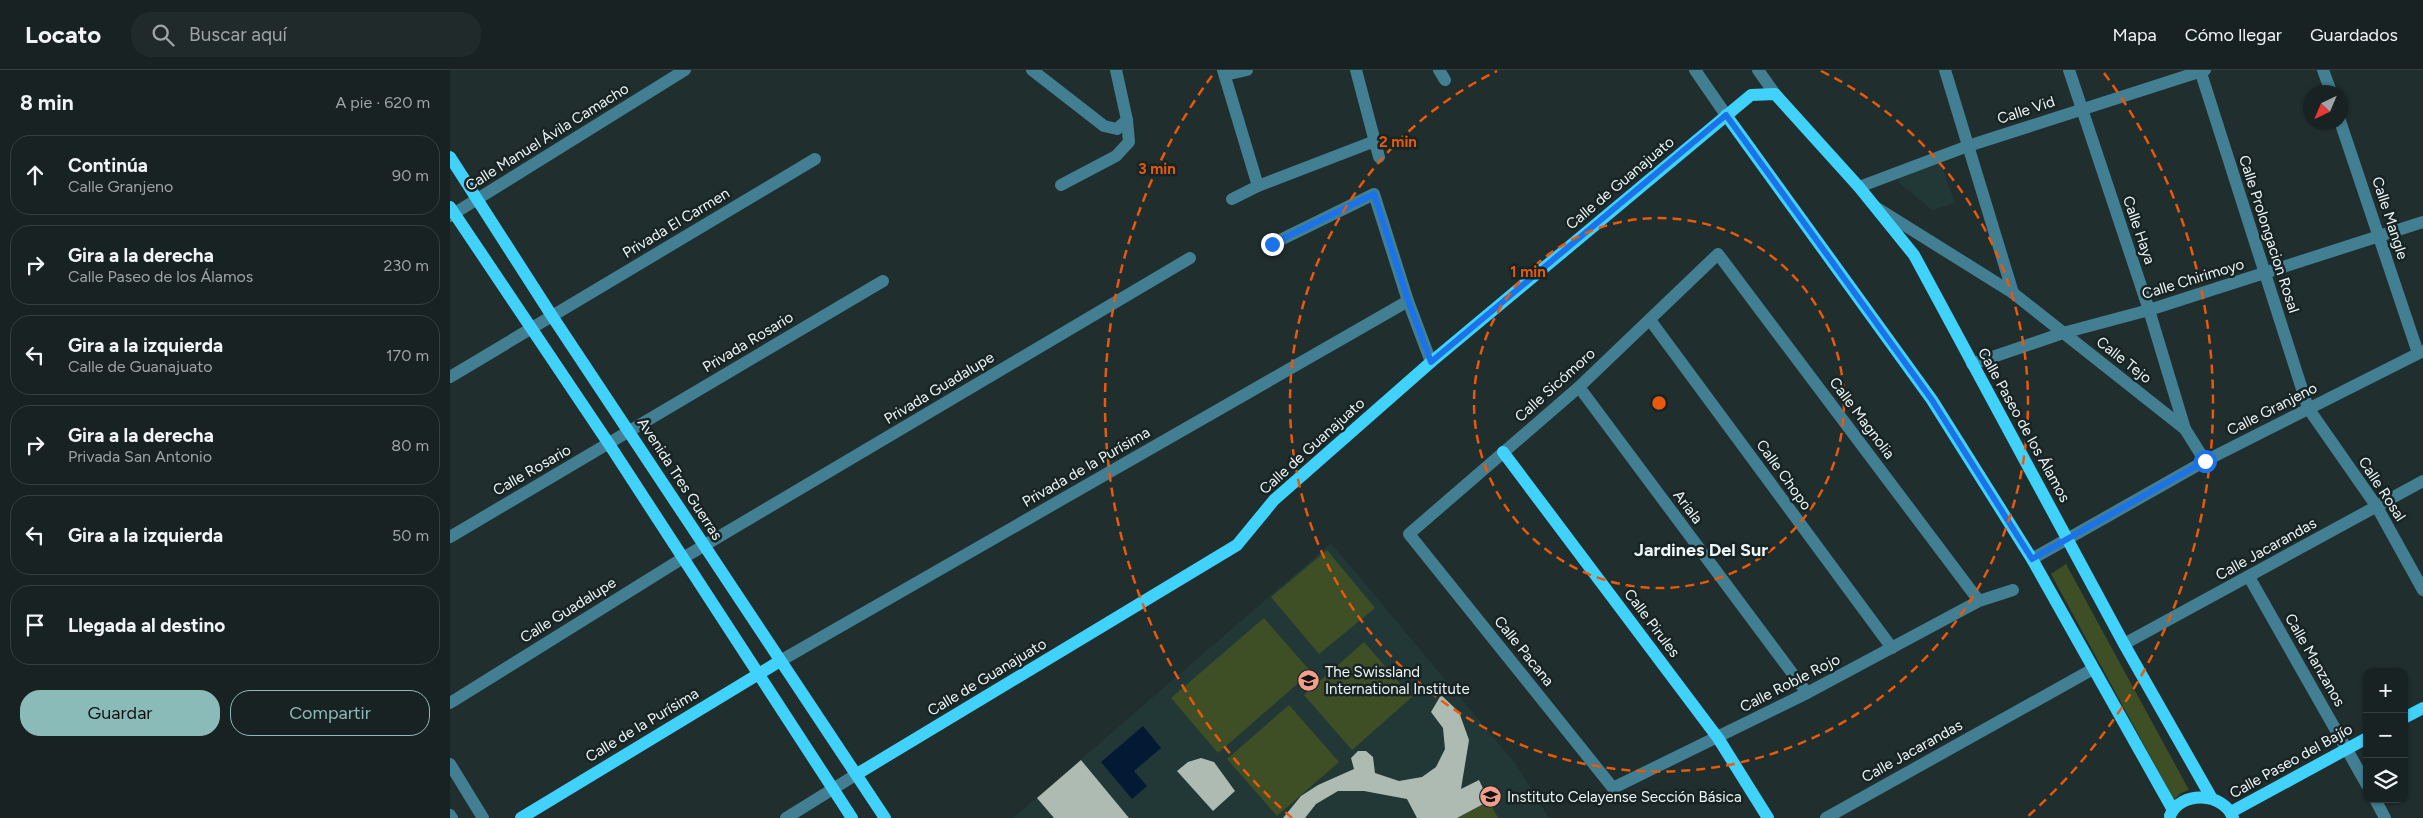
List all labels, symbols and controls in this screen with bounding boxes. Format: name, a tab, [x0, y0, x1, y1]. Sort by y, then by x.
search box	[131, 12, 481, 57]
text: Locato	[25, 20, 101, 49]
icon: search	[149, 21, 177, 49]
text: Buscar aquí	[189, 23, 287, 46]
text: Mapa	[2112, 24, 2157, 46]
text: Cómo llegar	[2185, 24, 2282, 46]
text: Guardados	[2310, 24, 2398, 46]
street label: Calle Manuel Ávila Camacho	[462, 79, 632, 195]
north arrow	[2303, 85, 2348, 130]
text: 8 min	[20, 90, 74, 115]
street label: Calle Vid	[1995, 92, 2057, 128]
text: A pie · 620 m	[336, 93, 430, 112]
street label: Calle de Guanajuato	[1562, 132, 1678, 233]
text: 2 min	[1379, 133, 1417, 151]
street label: Calle Prolongacion Rosal	[2235, 153, 2303, 315]
text: Continúa	[68, 154, 148, 177]
text: 3 min	[1138, 160, 1176, 178]
icon: ahead	[21, 161, 49, 189]
text: 90 m	[392, 166, 429, 185]
street label: Calle Mangle	[2368, 174, 2412, 262]
text: Calle Granjeno	[68, 177, 173, 196]
street label: Privada El Carmen	[619, 184, 733, 262]
street label: Calle Haya	[2119, 193, 2159, 267]
route end	[1261, 233, 1284, 256]
text: Gira a la derecha	[68, 244, 214, 267]
icon: right	[21, 251, 49, 279]
street label: Calle Chirimoyo	[2140, 255, 2247, 303]
text: 230 m	[384, 256, 429, 275]
text: 1 min	[1510, 263, 1546, 281]
text: Calle Paseo de los Álamos	[68, 267, 253, 286]
street label: Privada Rosario	[699, 308, 797, 376]
street label: Calle Tejo	[2093, 333, 2155, 387]
text: Gira a la izquierda	[68, 334, 223, 357]
icon: left	[21, 341, 49, 369]
street label: Calle Sicómoro	[1511, 344, 1599, 426]
street label: Calle Paseo de los Álamos	[1974, 345, 2074, 505]
text: 170 m	[386, 346, 429, 365]
street label: Privada Guadalupe	[881, 348, 997, 428]
text: Calle de Guanajuato	[68, 357, 213, 376]
street label: Calle Magnolia	[1825, 374, 1899, 462]
street label: Calle Granjeno	[2224, 378, 2320, 439]
street label: Calle de Guanajuato	[1256, 394, 1369, 498]
centre of rings	[1650, 394, 1668, 412]
street label: Avenida Tres Guerras	[634, 415, 726, 543]
street label: Privada de la Purísima	[1019, 423, 1153, 511]
text: Gira a la derecha	[68, 424, 214, 447]
icon: right	[21, 431, 49, 459]
text: 80 m	[391, 436, 429, 455]
street label: Calle Chopo	[1752, 436, 1816, 514]
street label: Calle Rosario	[490, 440, 574, 500]
text: Privada San Antonio	[68, 447, 212, 466]
route start	[2194, 450, 2217, 473]
street label: Calle Rosal	[2355, 453, 2409, 525]
street label: Ariala	[1670, 487, 1706, 527]
street label: Calle Jacarandas	[2212, 514, 2320, 584]
icon: left	[21, 521, 49, 549]
text: Gira a la izquierda	[68, 524, 223, 547]
text: 50 m	[392, 526, 429, 545]
district label: Jardines Del Sur	[1634, 539, 1768, 561]
street label: Calle Guadalupe	[517, 573, 619, 647]
street label: Calle Pirules	[1620, 585, 1684, 661]
street label: Calle Manzanos	[2281, 610, 2349, 710]
icon: arrive	[21, 611, 49, 639]
street label: Calle Pacana	[1490, 612, 1558, 690]
text: Llegada al destino	[68, 614, 225, 637]
street label: Calle de Guanajuato	[924, 634, 1050, 720]
street label: Calle Roble Rojo	[1737, 650, 1843, 716]
place label: The Swissland International Institute	[1325, 663, 1470, 698]
map controls	[2363, 668, 2408, 803]
button: +	[2363, 668, 2408, 713]
school or university icon: The Swissland International Institute	[1297, 669, 1321, 693]
street label: Calle de la Purísima	[582, 684, 702, 766]
button: Guardar	[20, 690, 220, 736]
button: Compartir	[230, 690, 430, 736]
button: −	[2363, 713, 2408, 758]
street label: Calle Jacarandas	[1858, 716, 1966, 786]
street label: Calle Paseo del Bajío	[2226, 720, 2356, 802]
button: layers	[2363, 758, 2408, 803]
school or university icon: Instituto Celayense Sección Básica	[1479, 785, 1503, 809]
place label: Instituto Celayense Sección Básica	[1507, 788, 1742, 806]

